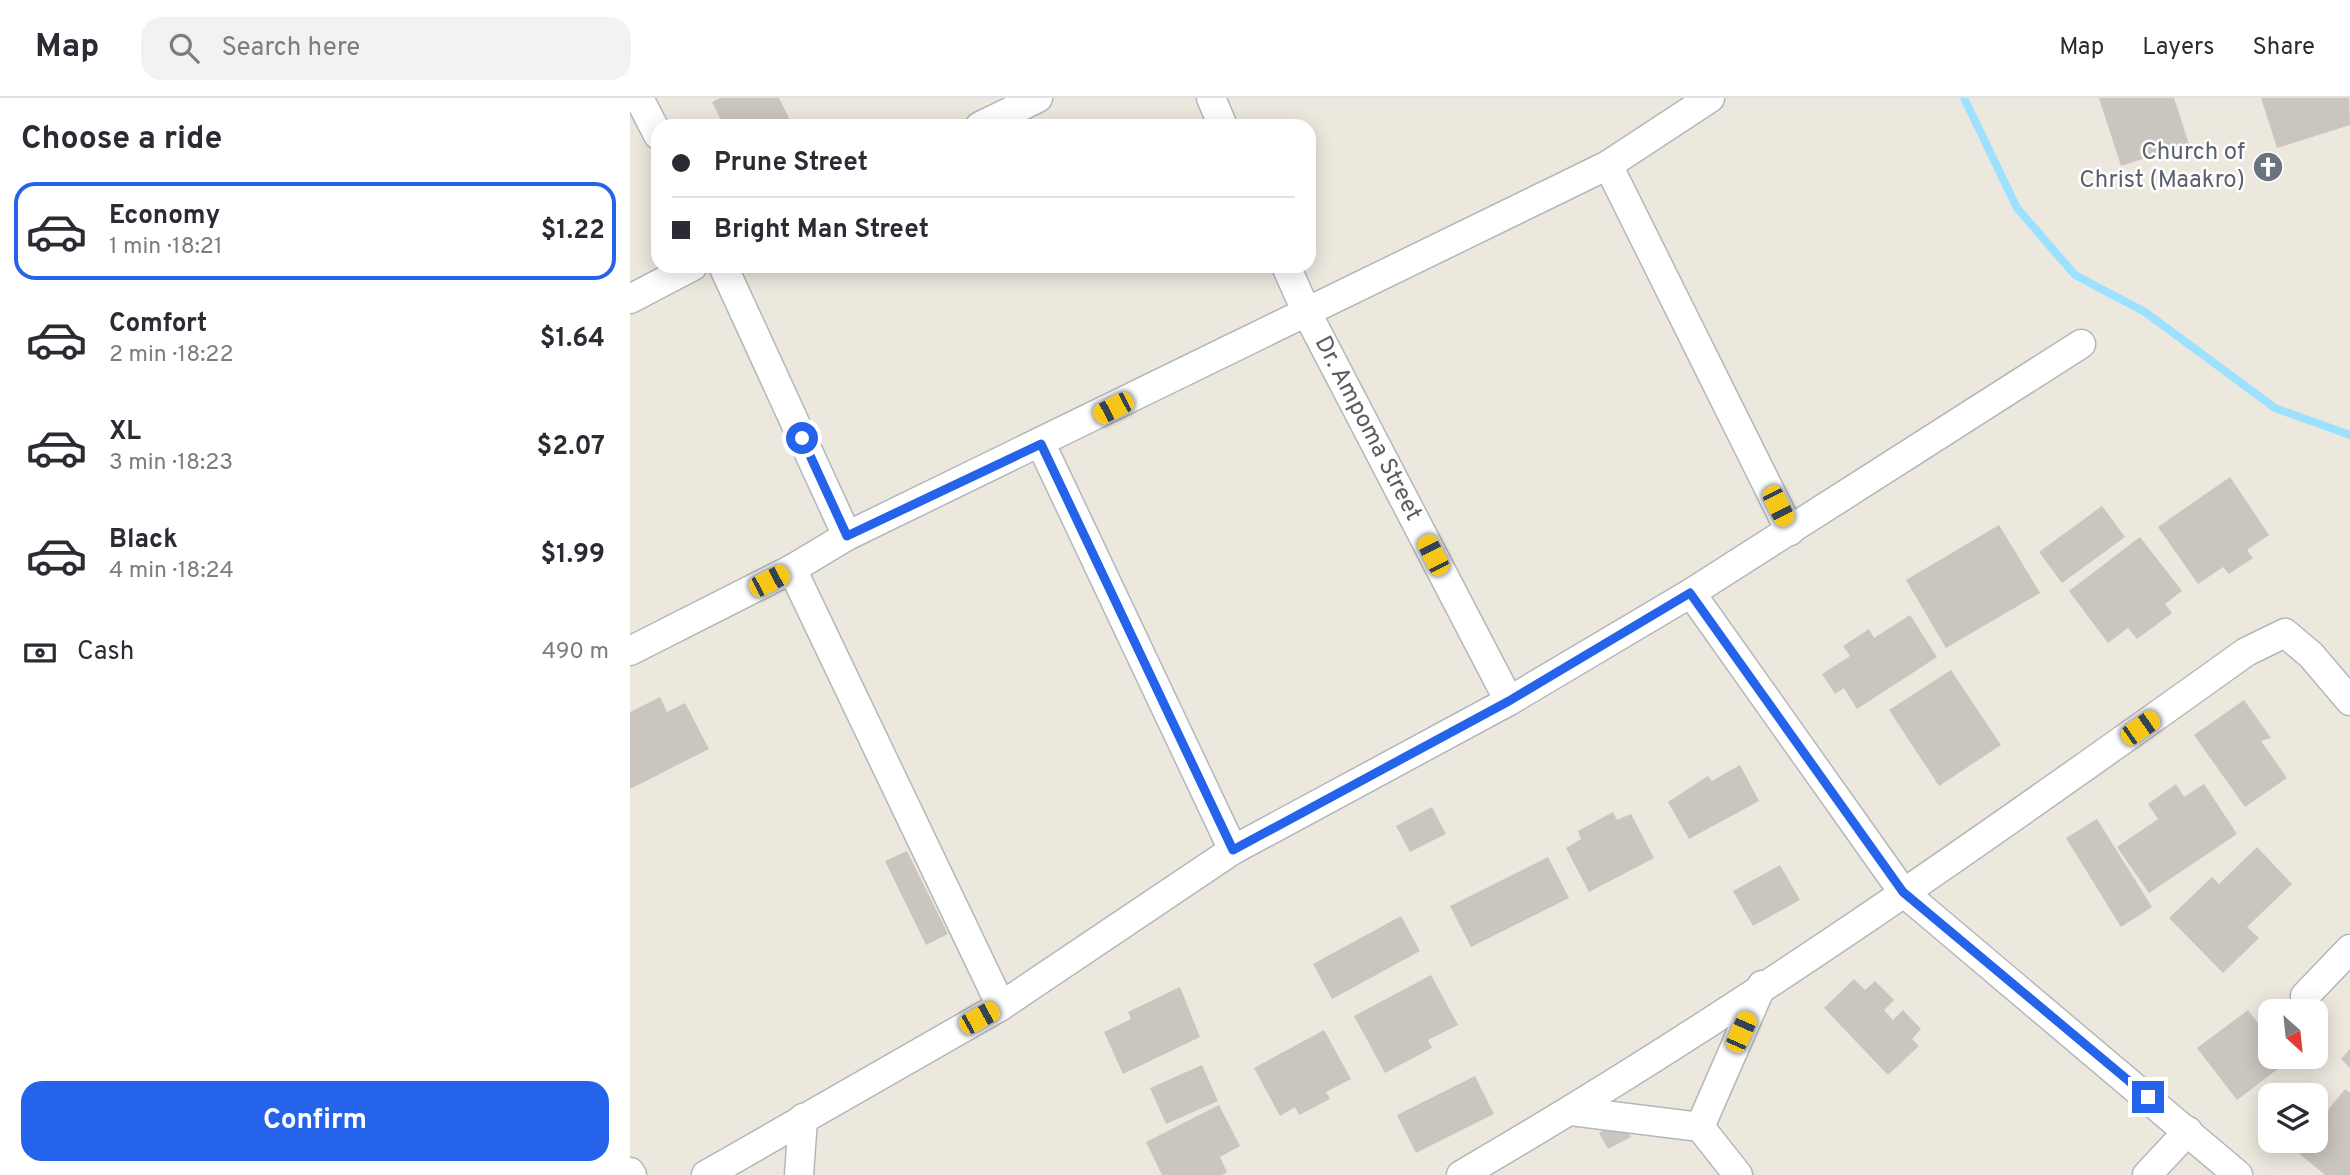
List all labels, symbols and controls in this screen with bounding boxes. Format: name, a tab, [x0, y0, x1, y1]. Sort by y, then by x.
search box	[141, 17, 631, 80]
text: Map	[35, 27, 99, 69]
icon: search	[165, 29, 203, 67]
text: Search here	[221, 32, 360, 65]
text: Map	[2059, 33, 2104, 63]
text: Layers	[2142, 33, 2214, 63]
text: Share	[2252, 33, 2315, 63]
text: Choose a ride	[21, 120, 222, 160]
place label: Church of Christ (Maakro)	[2079, 138, 2245, 196]
text: Prune Street	[714, 147, 868, 180]
church icon: Church of Christ (Maakro)	[2251, 150, 2285, 184]
icon: car	[25, 200, 88, 263]
text: Economy	[109, 200, 220, 233]
text: Bright Man Street	[714, 214, 929, 247]
text: $1.22	[541, 215, 605, 248]
text: 1 min · 18:21	[109, 233, 223, 262]
icon: car	[25, 308, 88, 371]
text: Comfort	[109, 308, 207, 341]
text: $1.64	[540, 323, 605, 356]
street label: Dr. Ampoma Street	[1307, 331, 1428, 526]
text: 2 min · 18:22	[109, 341, 234, 370]
car	[1090, 389, 1137, 427]
icon: car	[25, 416, 88, 479]
text: XL	[109, 416, 141, 449]
route start	[786, 422, 818, 454]
text: $2.07	[537, 431, 605, 464]
text: 3 min · 18:23	[109, 449, 233, 478]
car	[1760, 483, 1797, 529]
icon: car	[25, 524, 88, 587]
text: Black	[109, 524, 178, 557]
car	[1415, 532, 1452, 578]
text: $1.99	[541, 539, 605, 572]
text: 4 min · 18:24	[109, 557, 234, 586]
car	[746, 562, 793, 600]
icon: cash	[21, 634, 59, 672]
text: Cash	[77, 636, 134, 669]
text: 490 m	[542, 638, 609, 667]
car	[2117, 707, 2164, 749]
car	[956, 999, 1003, 1037]
north arrow	[2258, 999, 2328, 1069]
map controls	[2258, 999, 2328, 1153]
car	[1723, 1009, 1760, 1055]
button: Confirm	[21, 1081, 609, 1161]
route end	[2132, 1081, 2164, 1113]
button: layers	[2258, 1083, 2328, 1153]

